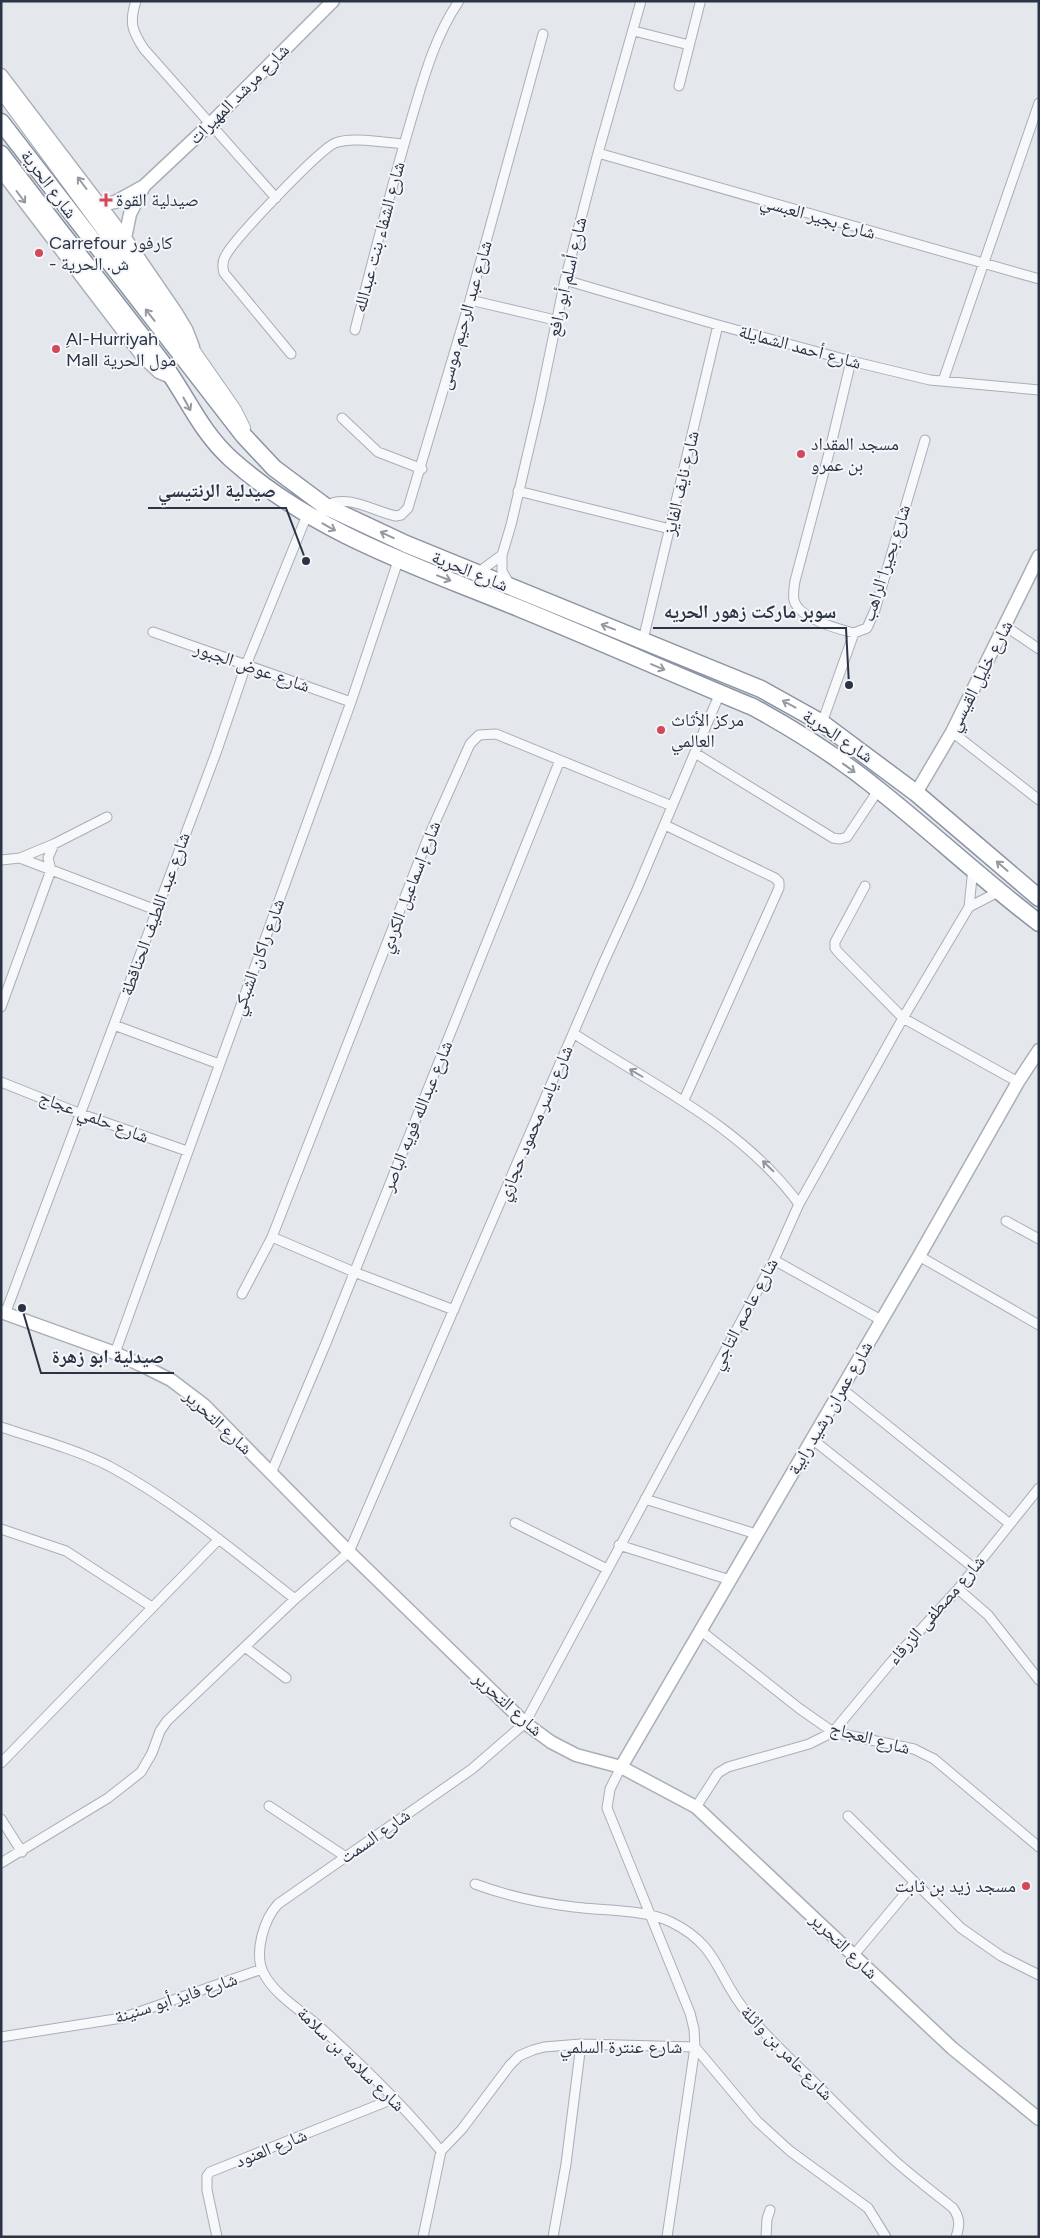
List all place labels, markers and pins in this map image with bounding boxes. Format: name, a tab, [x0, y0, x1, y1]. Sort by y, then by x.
place label: صيدلية القوة	[116, 189, 199, 211]
marker: صيدلية القوة	[100, 194, 112, 206]
place label: Carrefour كارفور - ش. الحرية	[49, 232, 173, 275]
marker: Carrefour كارفور - ش. الحرية	[33, 247, 45, 259]
place label: ِAl-Hurriyah Mall مول الحرية	[66, 328, 176, 371]
marker: ِAl-Hurriyah Mall مول الحرية	[50, 343, 62, 355]
place label: مسجد المقداد بن عمرو	[811, 433, 899, 476]
marker: مسجد المقداد بن عمرو	[795, 448, 807, 460]
callout: صيدلية الرنتيسي	[148, 474, 286, 508]
callout: سوبر ماركت زهور الحريه	[653, 594, 846, 628]
place label: مركز الأثاث العالمي	[671, 709, 744, 756]
marker: مركز الأثاث العالمي	[655, 724, 667, 736]
callout: صيدلية ابو زهرة	[41, 1339, 174, 1373]
place label: مسجد زيد بن ثابت	[894, 1875, 1016, 1897]
marker: مسجد زيد بن ثابت	[1020, 1880, 1032, 1892]

